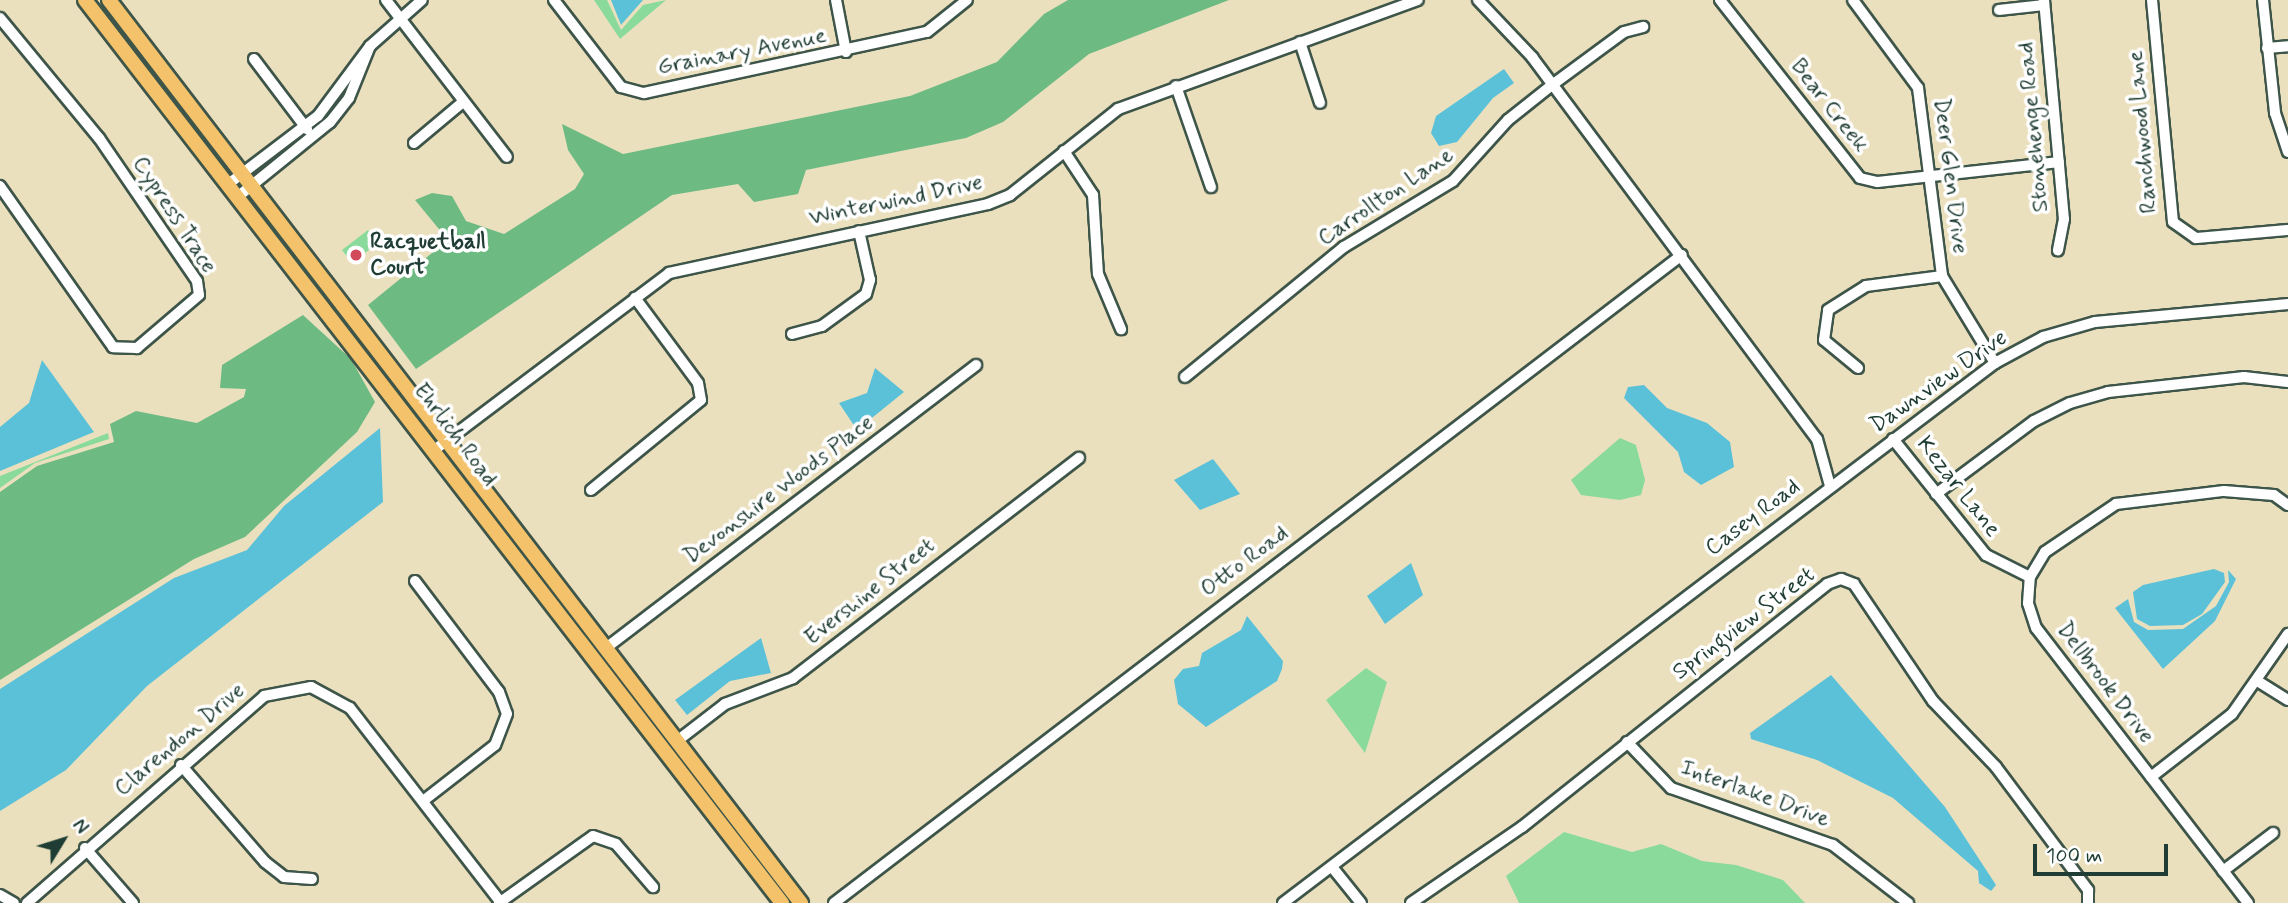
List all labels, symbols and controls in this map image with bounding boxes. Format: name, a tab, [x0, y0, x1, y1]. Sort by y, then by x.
street label: Grainary Avenue	[655, 22, 829, 82]
street label: Stonehenge Road	[2013, 42, 2055, 212]
street label: Ranchwood Lane	[2122, 50, 2164, 214]
street label: Bear Creek	[1784, 54, 1874, 158]
street label: Deer Glen Drive	[1927, 95, 1973, 257]
street label: Carrollton Lane	[1314, 142, 1458, 252]
street label: Cypress Trace	[126, 151, 222, 279]
street label: Winterwind Drive	[807, 169, 985, 233]
place label: Racquetball Court	[370, 228, 486, 282]
marker: Racquetball Court	[348, 247, 364, 263]
street label: Dawnview Drive	[1866, 325, 2012, 439]
street label: Ehrlich Road	[407, 378, 503, 492]
street label: Devonshire Woods Place	[678, 409, 880, 571]
street label: Kezar Lane	[1911, 432, 2005, 542]
street label: Casey Road	[1700, 473, 1806, 563]
street label: Otto Road	[1197, 521, 1293, 603]
street label: Evershine Street	[798, 531, 942, 653]
street label: Springview Street	[1666, 560, 1822, 688]
street label: Dellbrook Drive	[2051, 617, 2159, 749]
street label: Clarendon Drive	[109, 677, 251, 803]
street label: Interlake Drive	[1678, 755, 1832, 833]
north arrow	[28, 805, 98, 875]
text: N	[66, 814, 94, 839]
scale bar	[2036, 830, 2171, 874]
text: 100 m	[2046, 842, 2102, 870]

